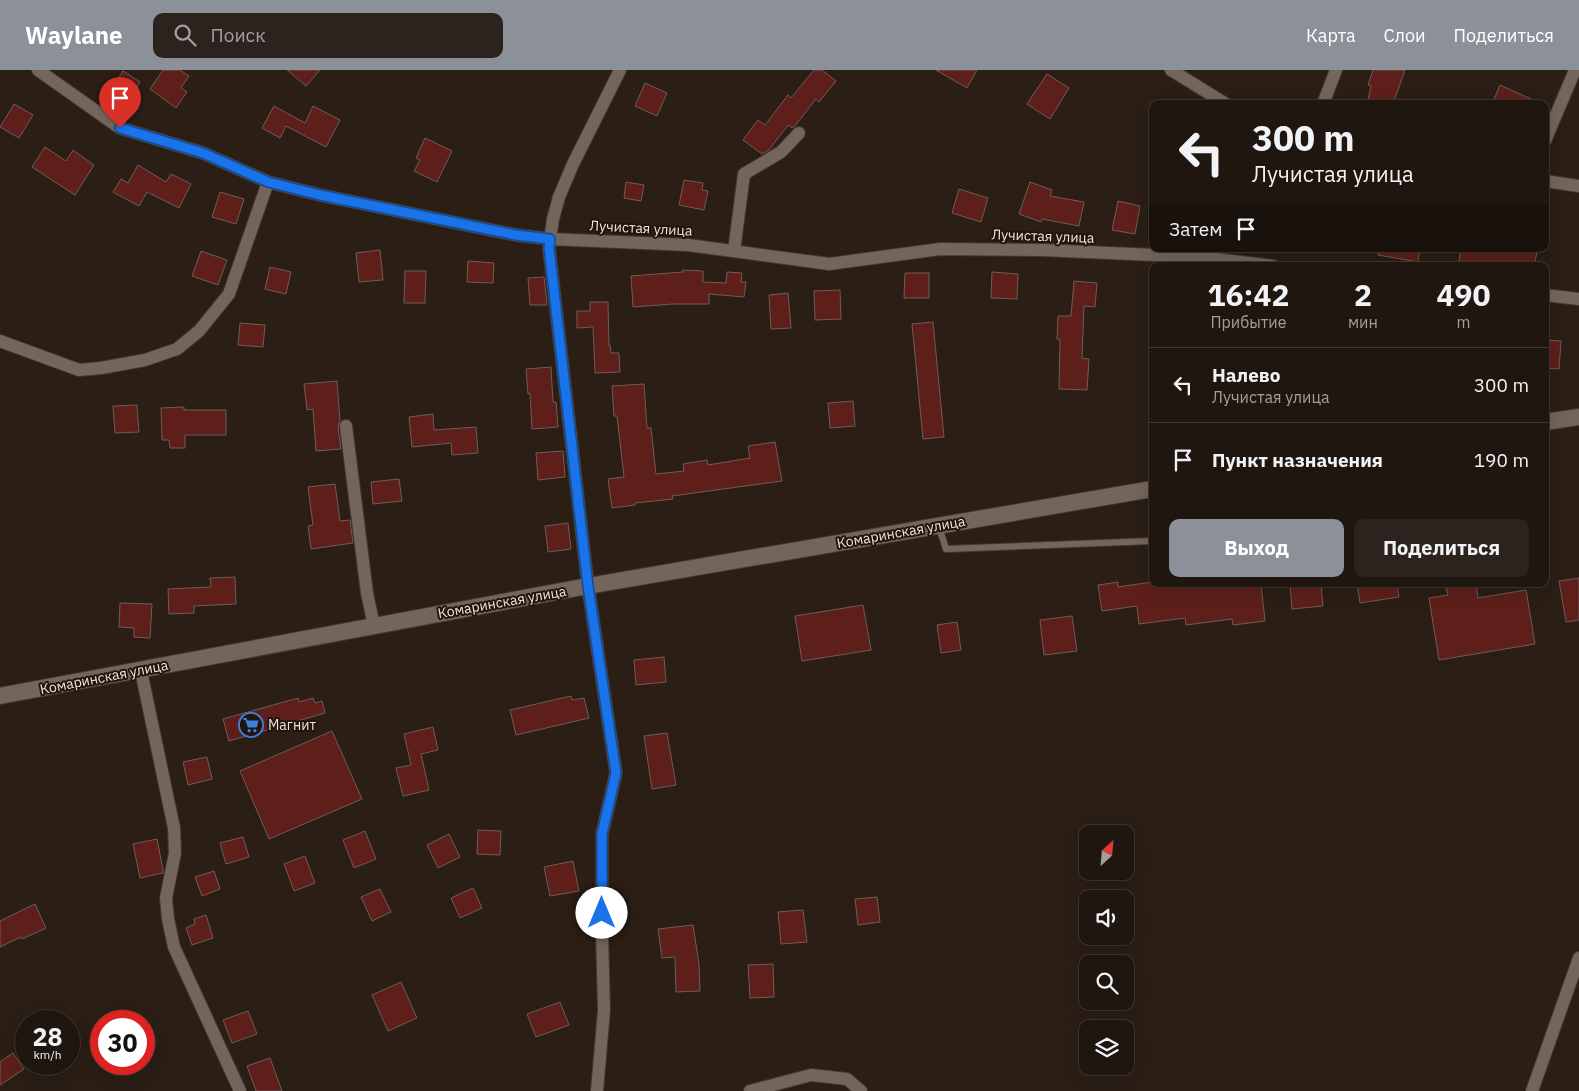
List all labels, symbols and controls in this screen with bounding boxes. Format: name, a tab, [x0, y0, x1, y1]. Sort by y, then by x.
search box	[153, 13, 503, 58]
text: Waylane	[25, 19, 123, 51]
icon: search	[171, 21, 199, 49]
text: Поиск	[211, 23, 266, 47]
text: Карта	[1306, 24, 1356, 47]
text: Слои	[1384, 24, 1426, 47]
text: Поделиться	[1454, 24, 1554, 47]
pin	[99, 77, 141, 128]
icon: arrive	[106, 84, 134, 112]
text: 300 m	[1252, 115, 1355, 161]
icon: left	[1169, 120, 1234, 185]
text: Лучистая улица	[1252, 159, 1414, 188]
icon: arrive	[1232, 215, 1260, 243]
street label: Лучистая улица	[589, 216, 693, 240]
text: Затем	[1169, 217, 1222, 241]
street label: Лучистая улица	[991, 225, 1095, 247]
text: 16:42	[1208, 275, 1289, 314]
text: 2	[1354, 275, 1372, 314]
text: 490	[1436, 275, 1490, 314]
text: Прибытие	[1210, 312, 1287, 332]
text: мин	[1348, 312, 1378, 332]
text: m	[1456, 312, 1470, 332]
text: Налево	[1212, 363, 1281, 387]
icon: left	[1169, 371, 1197, 399]
text: 300 m	[1474, 373, 1529, 397]
text: Лучистая улица	[1212, 387, 1330, 407]
icon: arrive	[1169, 446, 1197, 474]
text: Пункт назначения	[1212, 448, 1383, 472]
text: 190 m	[1474, 448, 1529, 472]
street label: Комаринская улица	[835, 512, 967, 552]
button: Выход	[1169, 519, 1344, 577]
button: Поделиться	[1354, 519, 1529, 577]
street label: Комаринская улица	[436, 582, 568, 622]
street label: Комаринская улица	[38, 656, 170, 698]
supermarket icon: Магнит	[238, 712, 264, 738]
place label: Магнит	[268, 716, 316, 734]
north arrow	[1079, 825, 1134, 880]
map controls	[1079, 825, 1134, 1075]
position arrow	[575, 886, 627, 938]
button: sound	[1079, 890, 1134, 945]
button: search	[1079, 955, 1134, 1010]
speed limit sign: 30	[90, 1010, 155, 1075]
text: 28	[32, 1020, 63, 1053]
button: layers	[1079, 1020, 1134, 1075]
text: km/h	[33, 1047, 62, 1062]

